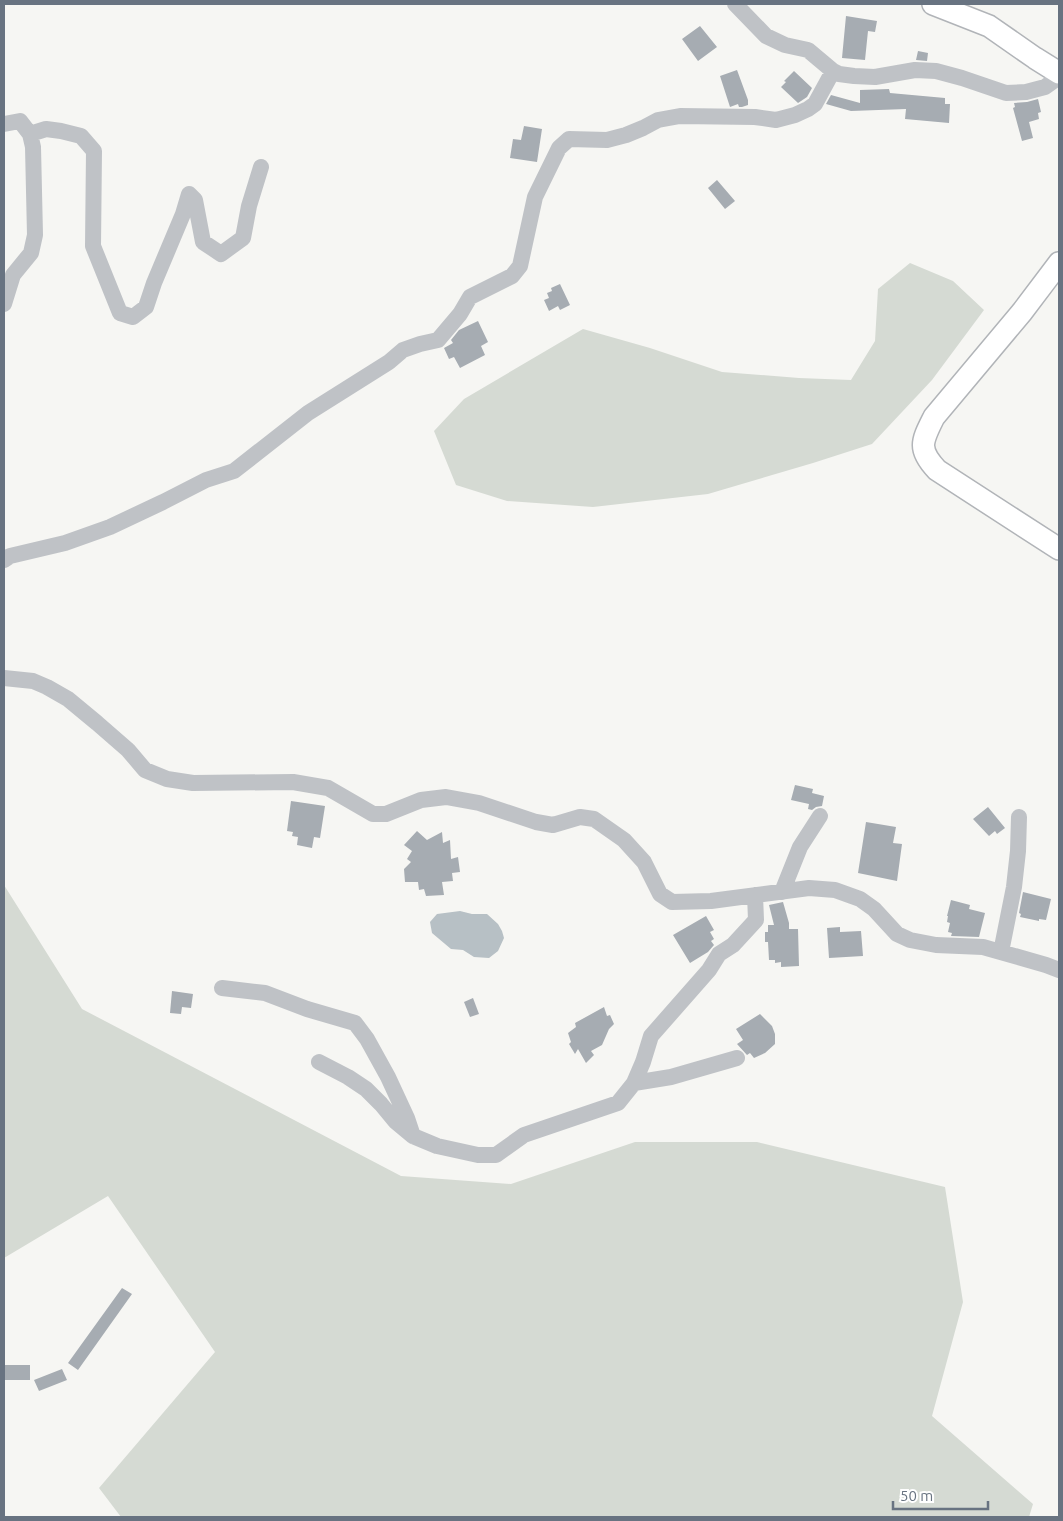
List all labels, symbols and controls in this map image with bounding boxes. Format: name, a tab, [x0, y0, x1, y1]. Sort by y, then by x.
scale bar	[893, 1478, 988, 1510]
text: 50 m	[900, 1487, 933, 1504]

